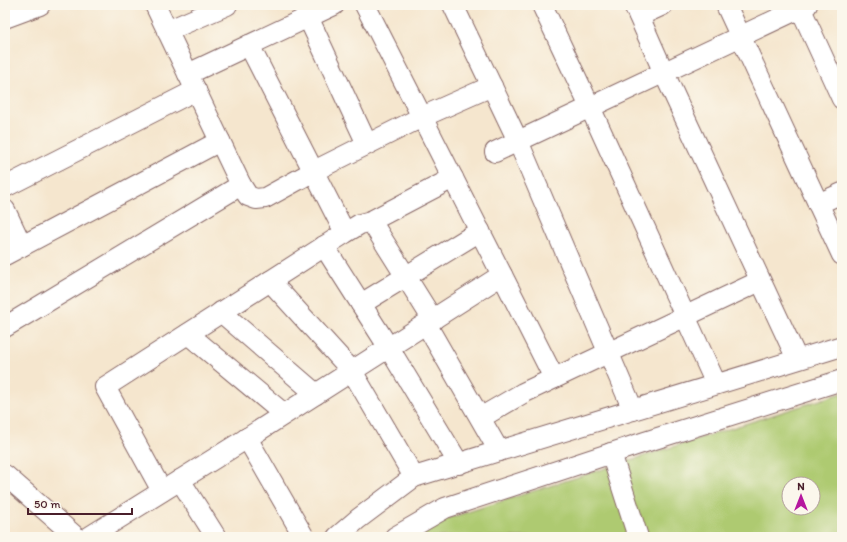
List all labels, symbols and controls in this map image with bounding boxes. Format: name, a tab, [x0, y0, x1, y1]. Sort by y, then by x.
north arrow	[781, 476, 821, 516]
text: N	[797, 480, 805, 493]
scale bar	[28, 490, 132, 516]
text: 50 m	[34, 497, 60, 511]

